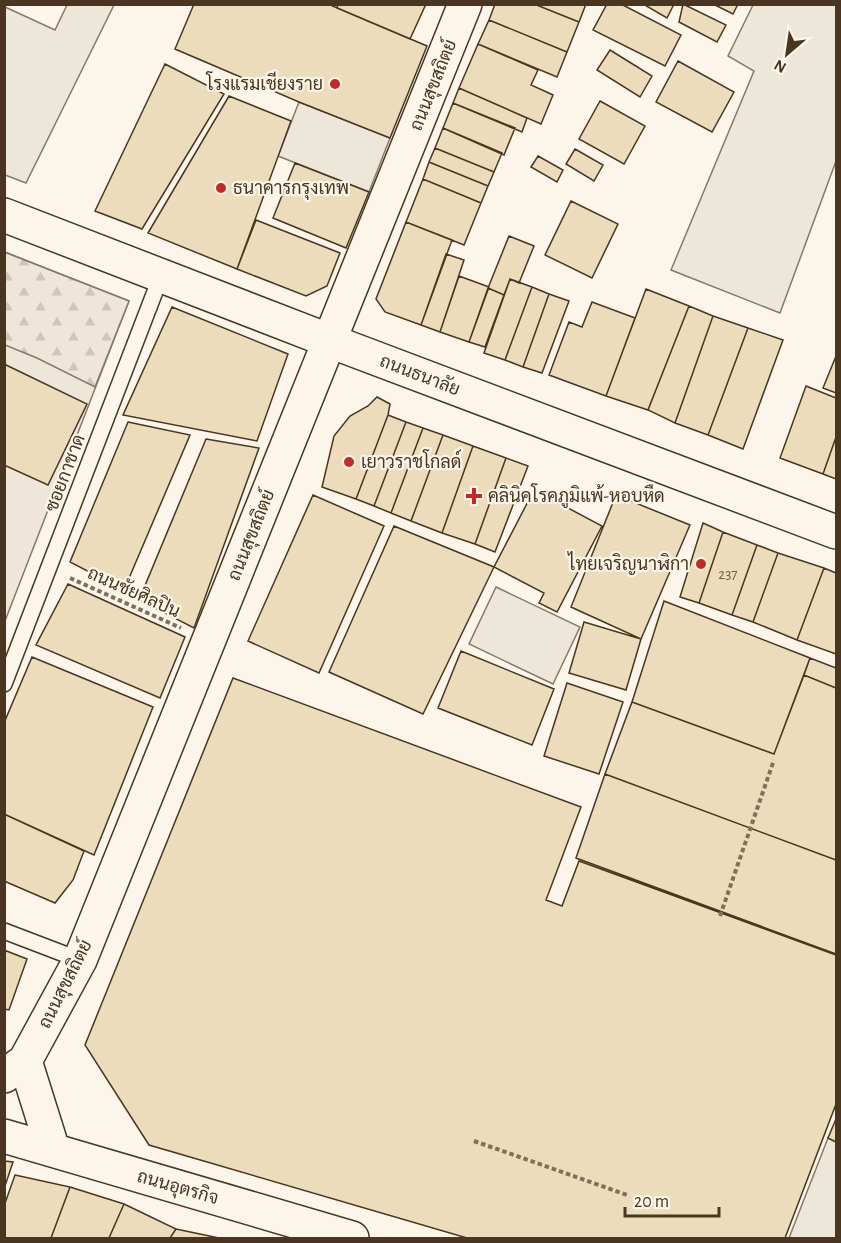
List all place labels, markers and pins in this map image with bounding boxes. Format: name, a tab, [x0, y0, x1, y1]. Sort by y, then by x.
place label: โรงแรมเชียงราย	[205, 71, 323, 94]
marker: โรงแรมเชียงราย	[328, 77, 342, 91]
place label: ธนาคารกรุงเทพ	[233, 180, 349, 200]
marker: ธนาคารกรุงเทพ	[214, 181, 228, 195]
place label: เยาวราชโกลด์	[361, 449, 461, 472]
marker: เยาวราชโกลด์	[342, 455, 356, 469]
place label: คลินิคโรคภูมิแพ้-หอบหืด	[488, 483, 665, 509]
marker: คลินิคโรคภูมิแพ้-หอบหืด	[465, 487, 483, 505]
place label: ไทยเจริญนาฬิกา	[566, 551, 689, 575]
marker: ไทยเจริญนาฬิกา	[694, 557, 708, 571]

